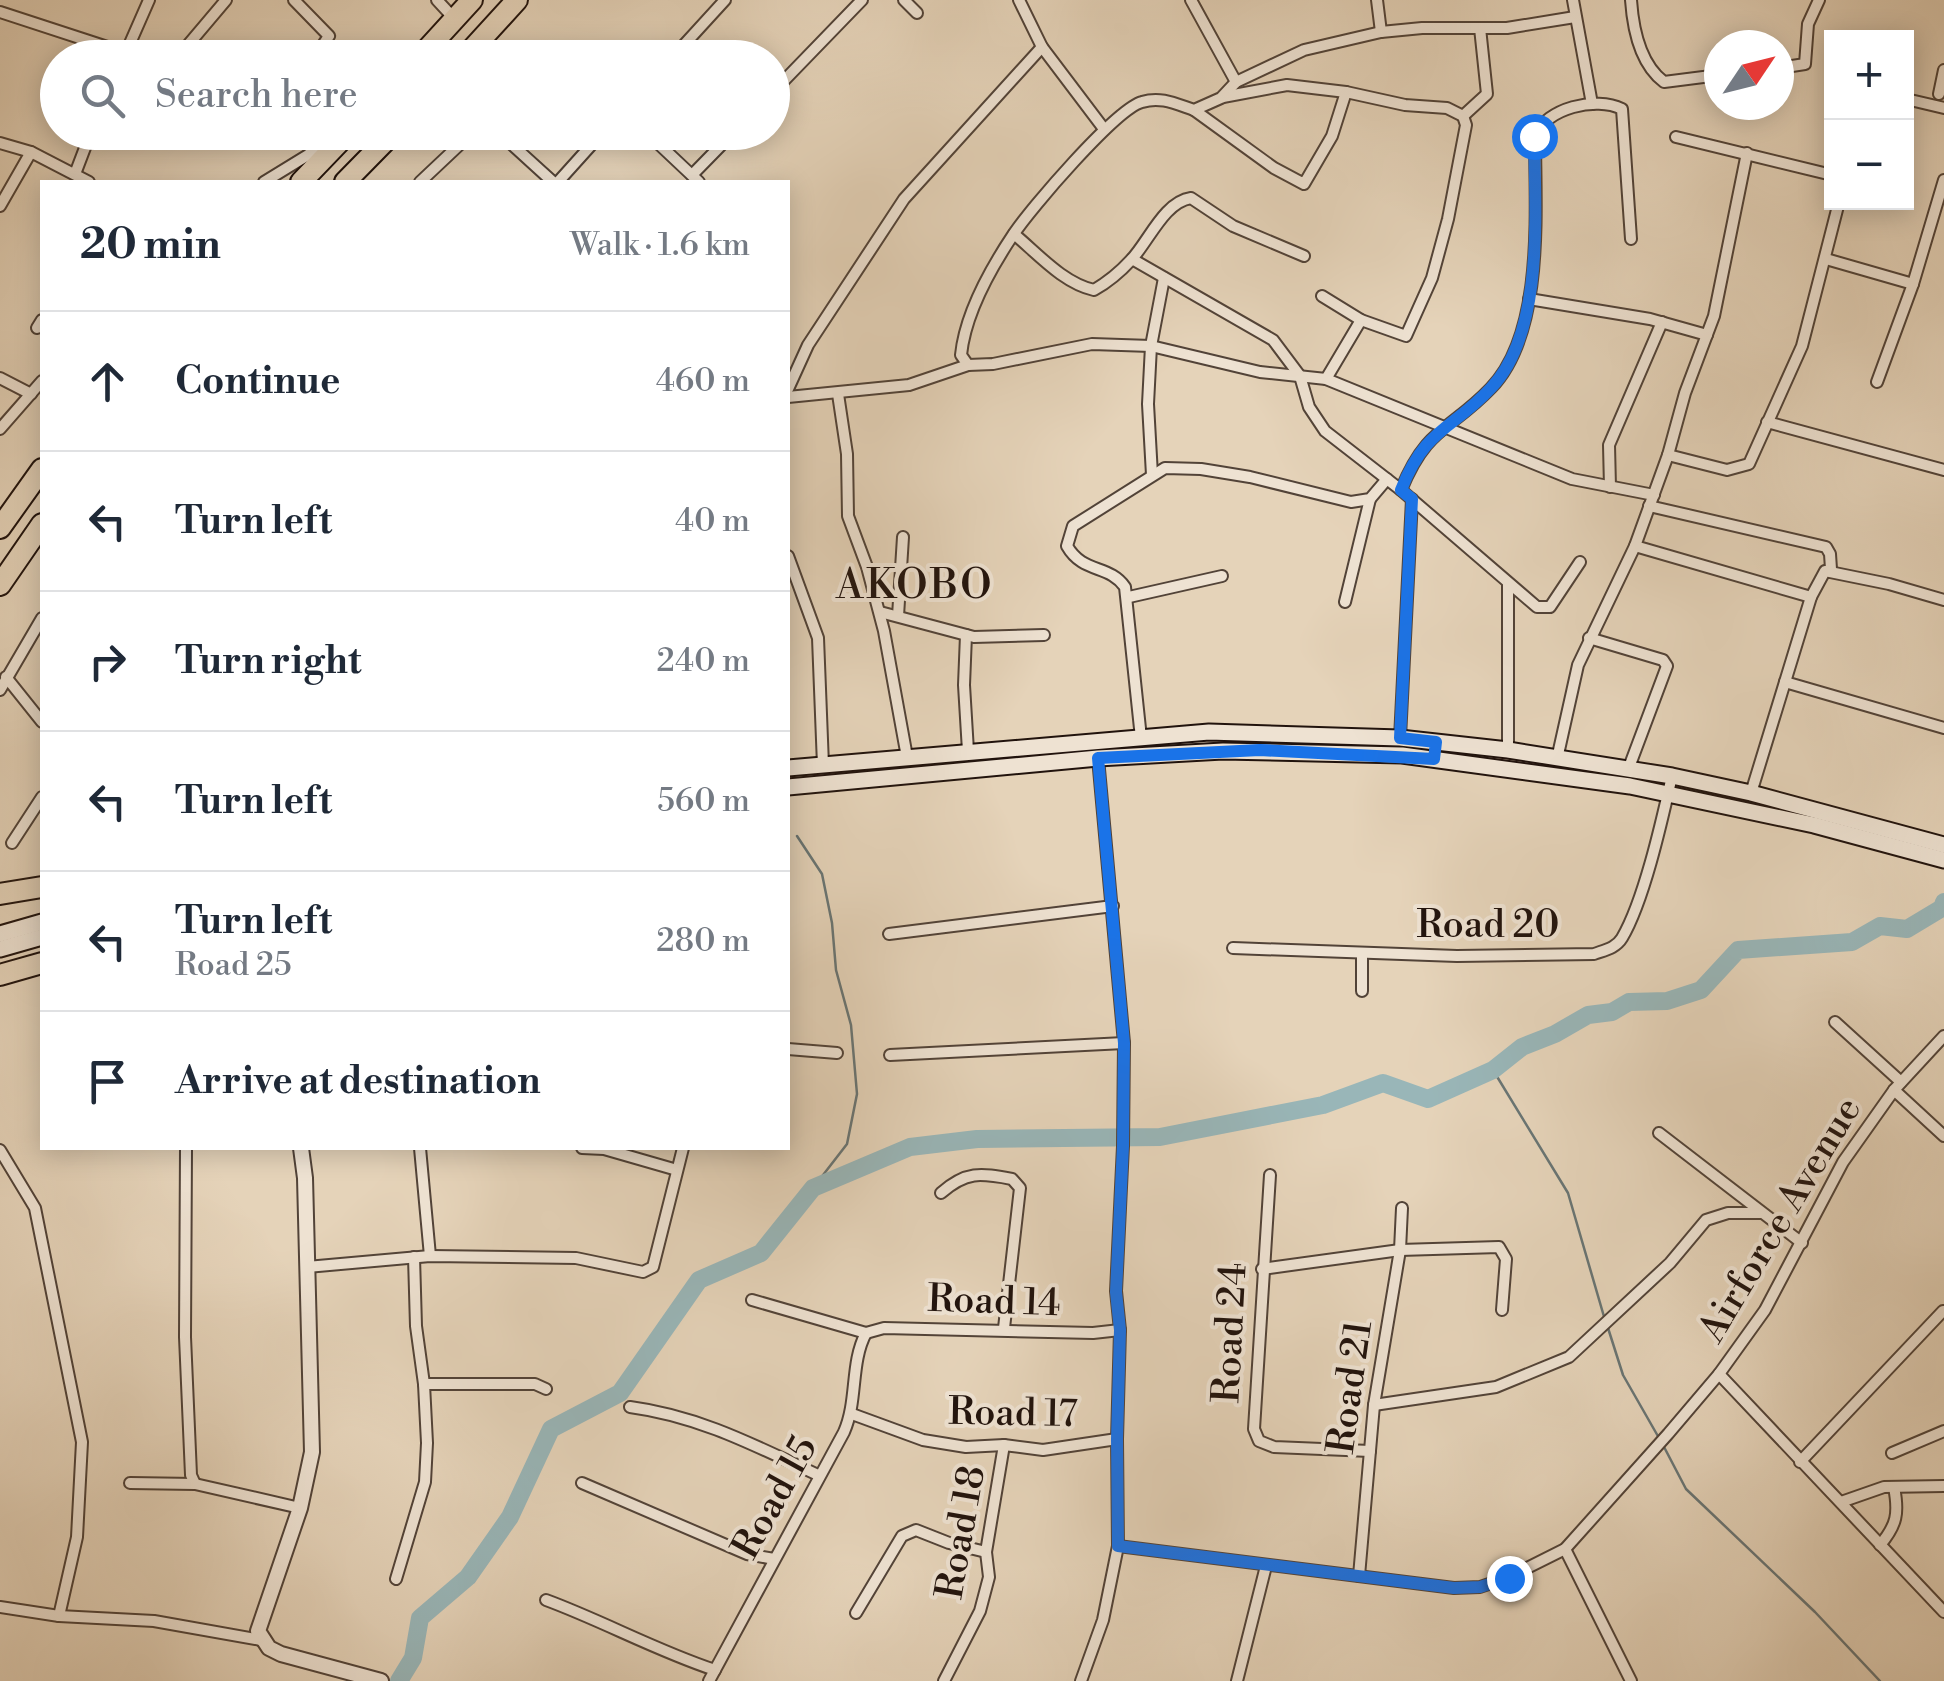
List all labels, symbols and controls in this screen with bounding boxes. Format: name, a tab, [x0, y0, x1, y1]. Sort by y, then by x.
north arrow	[1704, 30, 1794, 120]
map controls	[1824, 30, 1914, 210]
button: +	[1824, 30, 1914, 120]
search box	[40, 40, 790, 150]
icon: search	[75, 68, 130, 123]
text: Search here	[155, 72, 358, 119]
route start	[1512, 114, 1558, 160]
button: −	[1824, 120, 1914, 210]
text: 20 min	[80, 219, 221, 272]
text: Walk · 1.6 km	[570, 225, 750, 265]
icon: ahead	[80, 354, 135, 409]
text: Continue	[175, 358, 340, 405]
text: 460 m	[656, 361, 750, 401]
icon: left	[80, 494, 135, 549]
text: Turn left	[175, 498, 332, 545]
text: 40 m	[675, 501, 750, 541]
district label: AKOBO	[835, 561, 994, 611]
icon: right	[80, 634, 135, 689]
text: Turn right	[175, 638, 361, 685]
text: 240 m	[657, 641, 750, 681]
icon: left	[80, 774, 135, 829]
text: Turn left	[175, 778, 332, 825]
text: 560 m	[657, 781, 750, 821]
text: Turn left	[175, 898, 332, 945]
street label: Road 20	[1417, 902, 1559, 949]
icon: left	[80, 914, 135, 969]
text: 280 m	[656, 921, 750, 961]
text: Road 25	[175, 945, 292, 985]
icon: arrive	[80, 1054, 135, 1109]
text: Arrive at destination	[175, 1058, 541, 1105]
street label: Airforce Avenue	[1688, 1089, 1872, 1352]
street label: Road 24	[1203, 1262, 1258, 1404]
street label: Road 14	[926, 1276, 1061, 1327]
street label: Road 21	[1318, 1317, 1383, 1457]
street label: Road 17	[948, 1389, 1078, 1438]
street label: Road 15	[722, 1428, 828, 1567]
street label: Road 18	[927, 1462, 996, 1603]
route end	[1487, 1556, 1533, 1602]

